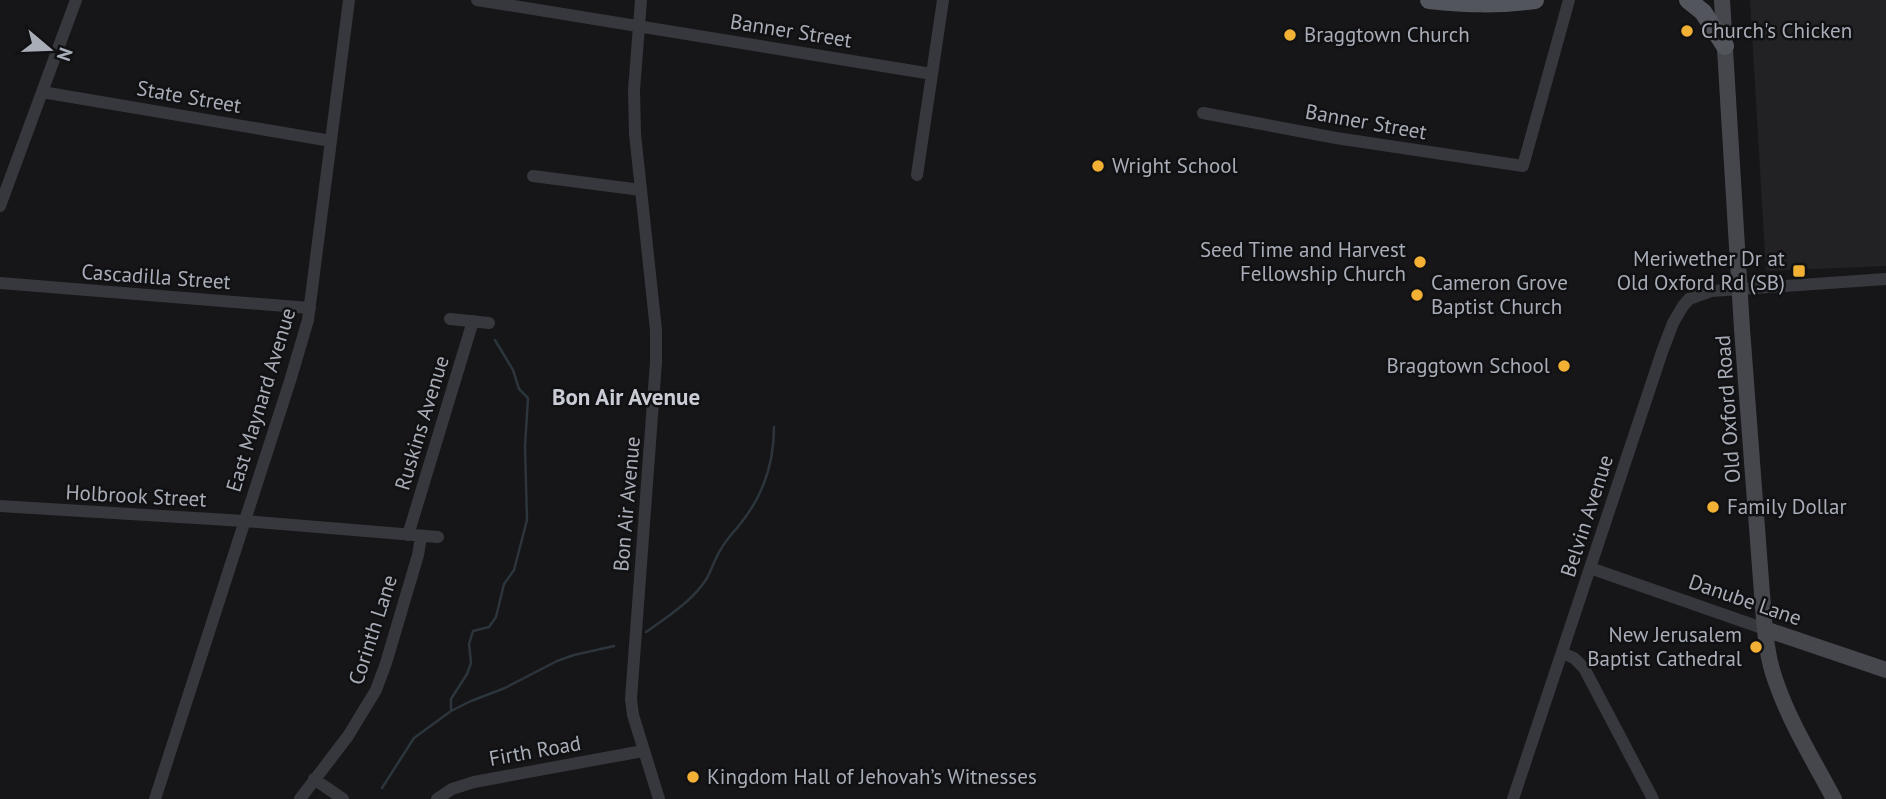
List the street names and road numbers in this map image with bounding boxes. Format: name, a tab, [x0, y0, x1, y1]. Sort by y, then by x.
street label: Banner Street	[728, 8, 854, 53]
street label: State Street	[135, 74, 243, 119]
street label: Banner Street	[1303, 98, 1429, 145]
street label: Cascadilla Street	[80, 258, 232, 295]
street label: East Maynard Avenue	[220, 305, 301, 495]
street label: Old Oxford Road	[1709, 334, 1746, 484]
street label: Ruskins Avenue	[388, 352, 455, 493]
street label: Bon Air Avenue	[607, 435, 646, 573]
street label: Belvin Avenue	[1554, 451, 1619, 580]
street label: Holbrook Street	[65, 478, 207, 513]
street label: Danube Lane	[1685, 568, 1805, 631]
street label: Corinth Lane	[342, 571, 403, 688]
street label: Firth Road	[487, 729, 583, 772]

